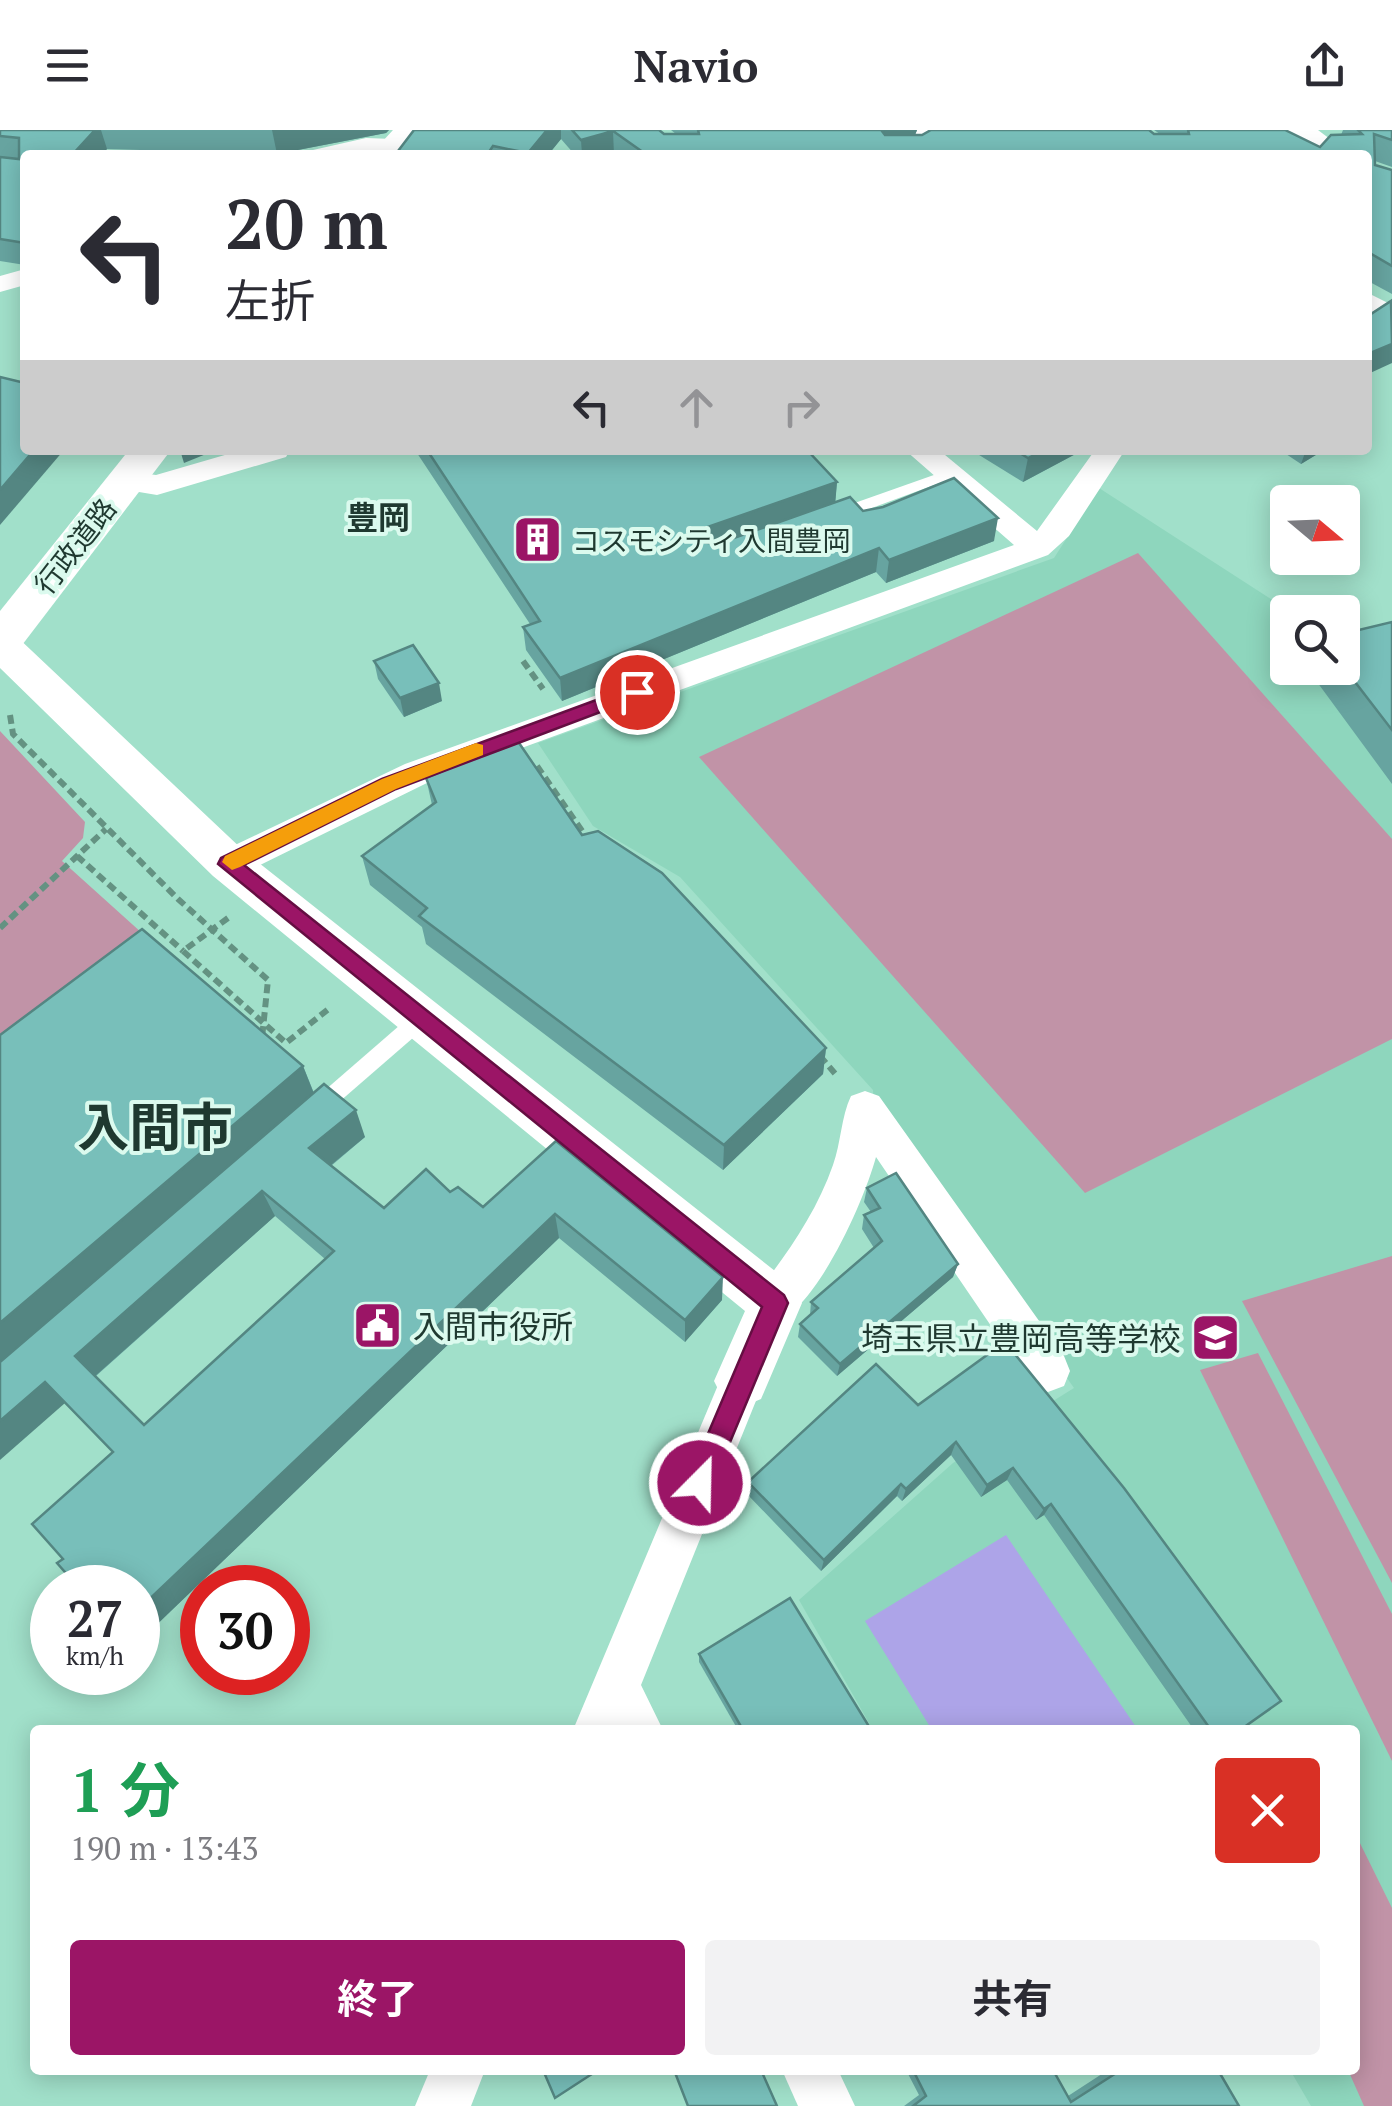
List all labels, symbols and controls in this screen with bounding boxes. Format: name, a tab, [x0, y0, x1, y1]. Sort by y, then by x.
text: Navio	[633, 35, 759, 95]
icon: menu	[40, 38, 95, 93]
icon: share	[1297, 38, 1352, 93]
text: 20 m	[225, 176, 388, 269]
icon: left	[60, 190, 190, 320]
text: 左折	[225, 270, 315, 330]
icon: left	[564, 380, 619, 435]
icon: ahead	[669, 380, 724, 435]
icon: right	[774, 380, 829, 435]
north arrow	[1270, 485, 1360, 575]
map controls	[1270, 485, 1360, 685]
street label: 行政道路	[26, 490, 124, 602]
district label: 豊岡	[346, 496, 410, 538]
building icon: コスモシティ入間豊岡	[511, 514, 563, 566]
place label: コスモシティ入間豊岡	[572, 522, 850, 559]
button: search	[1270, 595, 1360, 685]
pin	[595, 650, 680, 735]
icon: arrive	[610, 665, 665, 720]
district label: 入間市	[77, 1092, 233, 1161]
public building icon: 入間市役所	[352, 1300, 404, 1352]
place label: 入間市役所	[413, 1305, 573, 1347]
school or university icon: 埼玉県立豊岡高等学校	[1190, 1312, 1242, 1364]
place label: 埼玉県立豊岡高等学校	[861, 1317, 1181, 1359]
position arrow	[648, 1431, 752, 1535]
speed limit sign: 30	[180, 1565, 310, 1695]
text: 27	[67, 1585, 123, 1651]
text: km/h	[66, 1639, 124, 1672]
text: 1 分	[70, 1750, 180, 1829]
button: close	[1215, 1758, 1320, 1863]
text: 190 m · 13:43	[70, 1827, 258, 1869]
button: 終了	[70, 1940, 685, 2055]
button: 共有	[705, 1940, 1320, 2055]

